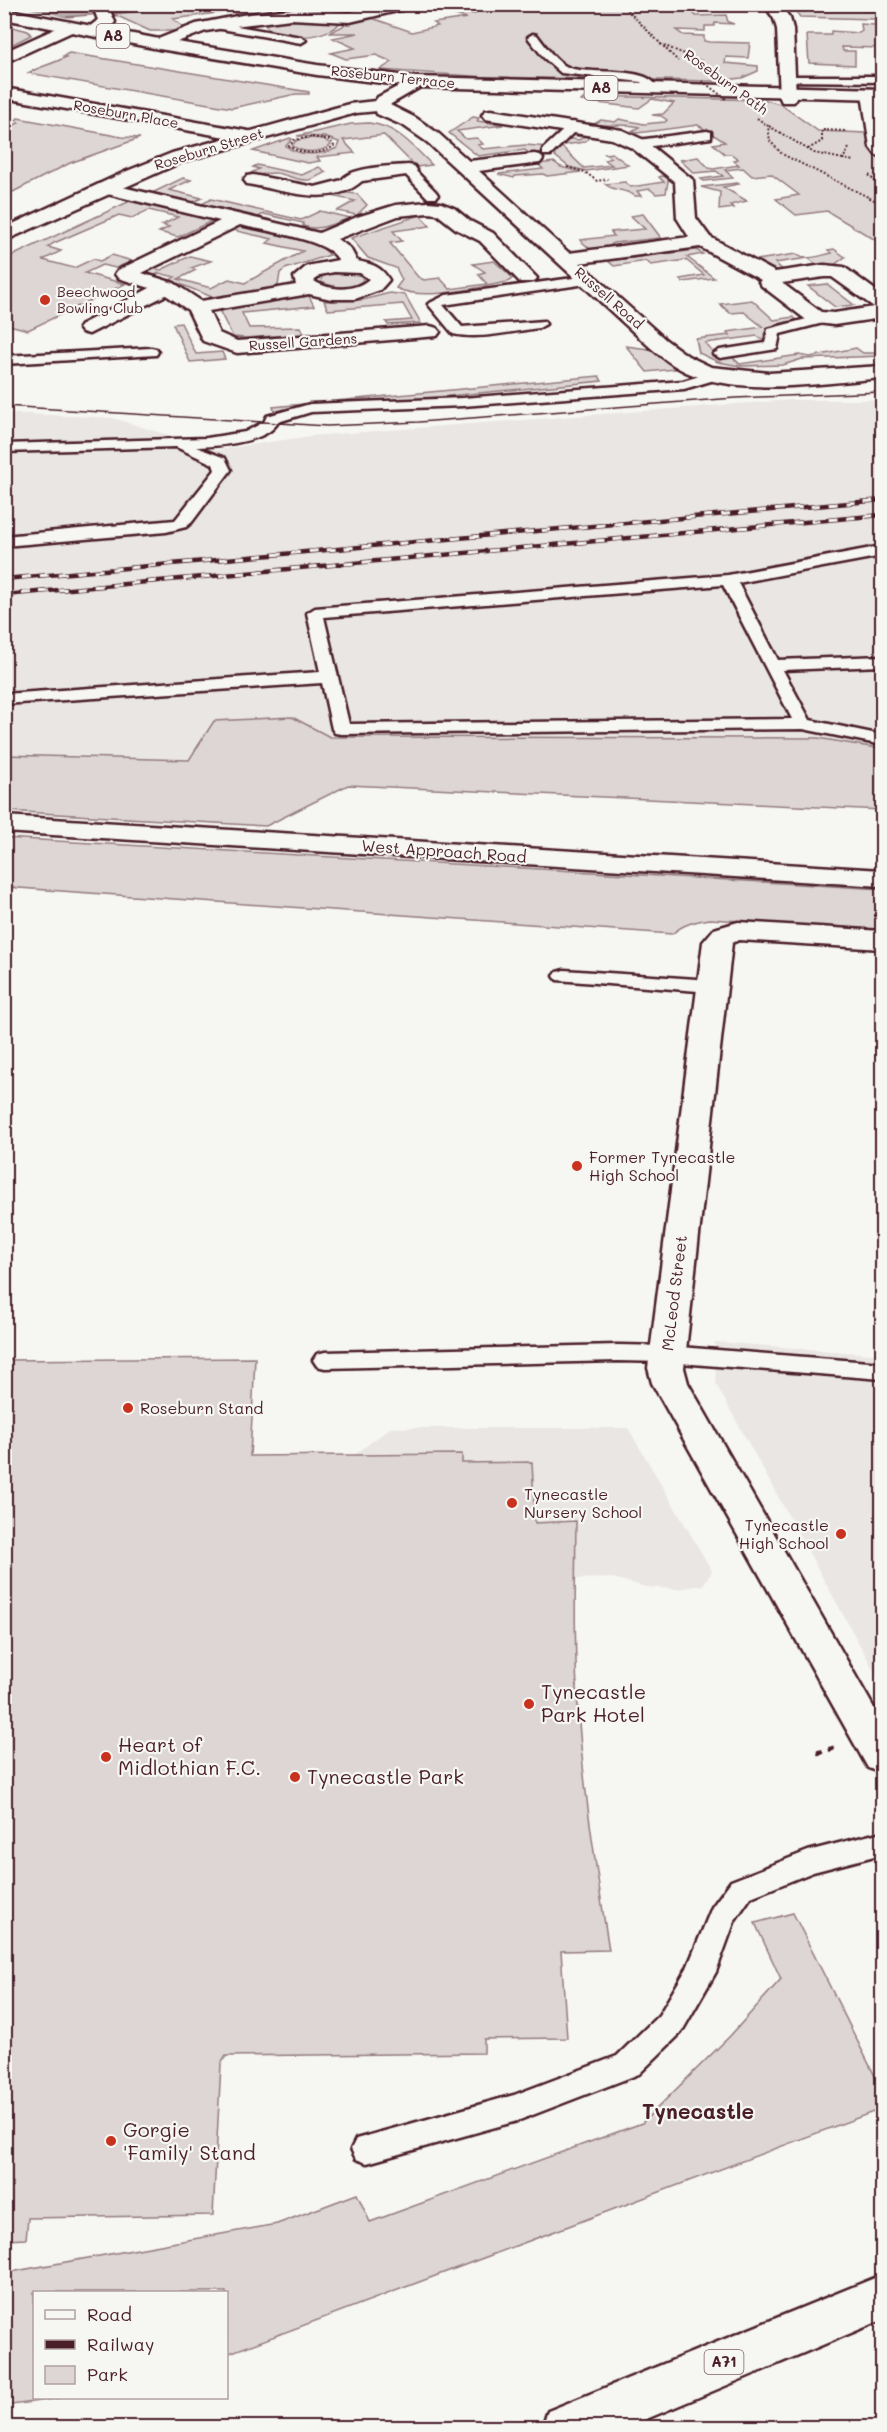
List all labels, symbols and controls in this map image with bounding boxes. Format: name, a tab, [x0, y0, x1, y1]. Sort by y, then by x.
road number: A8	[96, 24, 130, 48]
street label: Roseburn Path	[680, 45, 772, 119]
street label: Roseburn Terrace	[330, 61, 456, 92]
road number: A8	[584, 76, 618, 100]
street label: Roseburn Place	[72, 95, 180, 132]
street label: Roseburn Street	[152, 123, 266, 174]
street label: Russell Road	[571, 262, 648, 333]
place label: Beechwood Bowling Club	[57, 282, 143, 317]
marker: Beechwood Bowling Club	[38, 293, 52, 307]
street label: Russell Gardens	[248, 328, 358, 355]
street label: West Approach Road	[361, 834, 527, 867]
place label: Former Tynecastle High School	[589, 1146, 735, 1185]
marker: Former Tynecastle High School	[570, 1159, 584, 1173]
street label: McLeod Street	[656, 1234, 691, 1352]
place label: Roseburn Stand	[140, 1397, 263, 1418]
marker: Roseburn Stand	[121, 1401, 135, 1415]
place label: Tynecastle Nursery School	[524, 1483, 642, 1522]
marker: Tynecastle Nursery School	[505, 1496, 519, 1510]
place label: Tynecastle High School	[739, 1514, 829, 1553]
marker: Tynecastle High School	[834, 1527, 848, 1541]
place label: Tynecastle Park Hotel	[541, 1678, 646, 1727]
marker: Tynecastle Park Hotel	[522, 1697, 536, 1711]
place label: Heart of Midlothian F.C.	[118, 1731, 261, 1780]
marker: Heart of Midlothian F.C.	[99, 1750, 113, 1764]
place label: Tynecastle Park	[307, 1763, 464, 1789]
marker: Tynecastle Park	[288, 1770, 302, 1784]
district label: Tynecastle	[642, 2097, 754, 2125]
place label: Gorgie 'Family' Stand	[123, 2116, 256, 2165]
marker: Gorgie 'Family' Stand	[104, 2134, 118, 2148]
legend	[33, 2291, 228, 2399]
text: Road	[87, 2302, 132, 2326]
text: Railway	[87, 2332, 154, 2356]
road number: A71	[704, 2350, 744, 2374]
text: Park	[87, 2362, 128, 2386]

